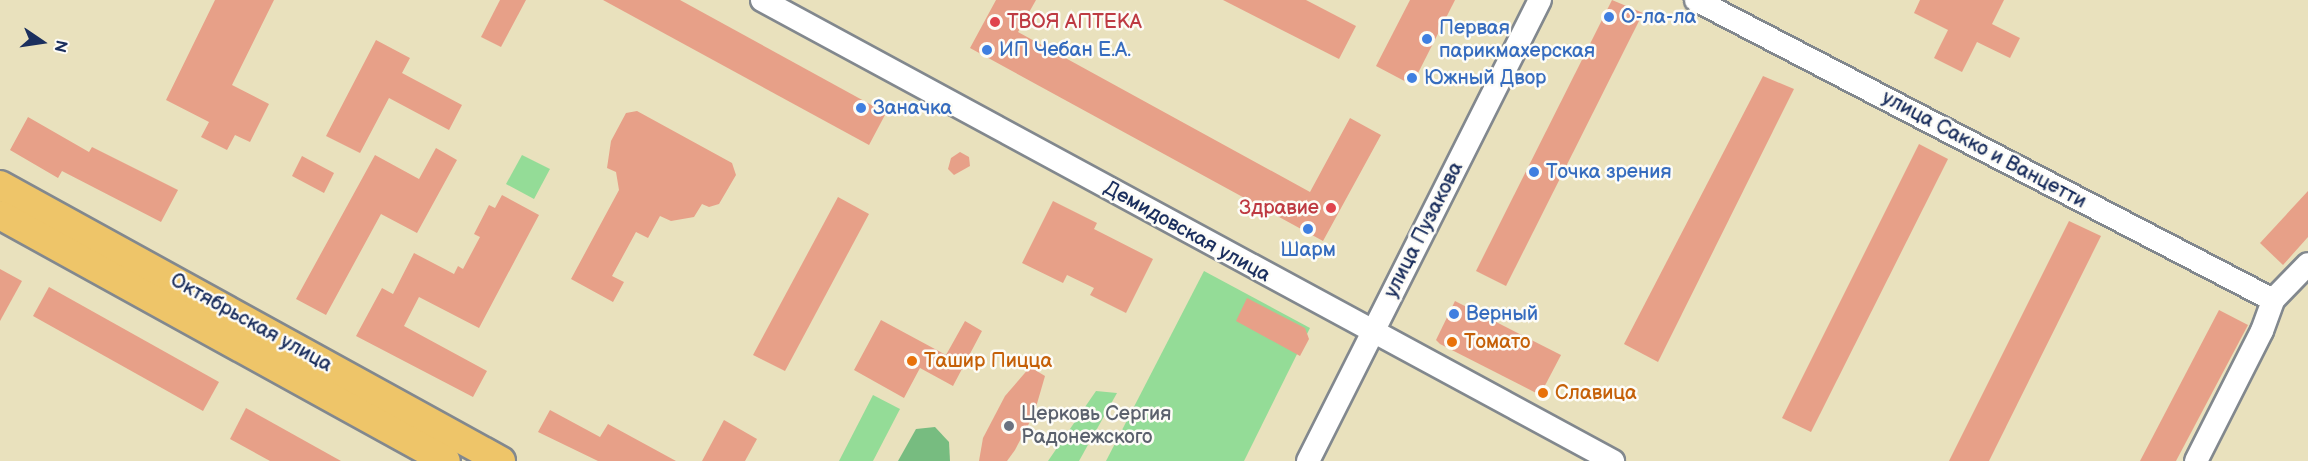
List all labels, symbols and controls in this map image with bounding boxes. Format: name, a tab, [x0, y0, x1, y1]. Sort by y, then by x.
place label: О-ла-ла	[1621, 5, 1696, 29]
place label: ТВОЯ АПТЕКА	[1007, 10, 1142, 34]
marker: О-ла-ла	[1602, 10, 1616, 24]
north arrow	[12, 12, 72, 72]
marker: ТВОЯ АПТЕКА	[988, 15, 1002, 29]
place label: Первая парикмахерская	[1439, 16, 1595, 63]
marker: Первая парикмахерская	[1420, 32, 1434, 46]
text: N	[49, 38, 71, 54]
place label: ИП Чебан Е.А.	[999, 38, 1131, 62]
marker: ИП Чебан Е.А.	[980, 43, 994, 57]
place label: Южный Двор	[1424, 66, 1546, 90]
marker: Южный Двор	[1405, 71, 1419, 85]
street label: улица Сакко и Ванцетти	[1878, 86, 2090, 214]
place label: Заначка	[873, 96, 952, 120]
marker: Заначка	[854, 101, 868, 115]
street label: улица Пузакова	[1379, 158, 1469, 302]
place label: Точка зрения	[1546, 160, 1672, 184]
marker: Точка зрения	[1527, 165, 1541, 179]
street label: Демидовская улица	[1100, 176, 1274, 288]
place label: Здравие	[1239, 196, 1319, 220]
marker: Здравие	[1324, 201, 1338, 215]
marker: Шарм	[1301, 222, 1315, 236]
place label: Шарм	[1280, 238, 1336, 262]
street label: Октябрьская улица	[166, 269, 336, 377]
place label: Верный	[1466, 302, 1538, 326]
marker: Верный	[1447, 307, 1461, 321]
place label: Томато	[1464, 330, 1530, 354]
marker: Томато	[1445, 335, 1459, 349]
place label: Ташир Пицца	[924, 349, 1052, 373]
marker: Ташир Пицца	[905, 354, 919, 368]
place label: Славица	[1555, 381, 1637, 405]
marker: Славица	[1536, 386, 1550, 400]
place label: Церковь Сергия Радонежского	[1021, 402, 1171, 449]
marker: Церковь Сергия Радонежского	[1002, 419, 1016, 433]

